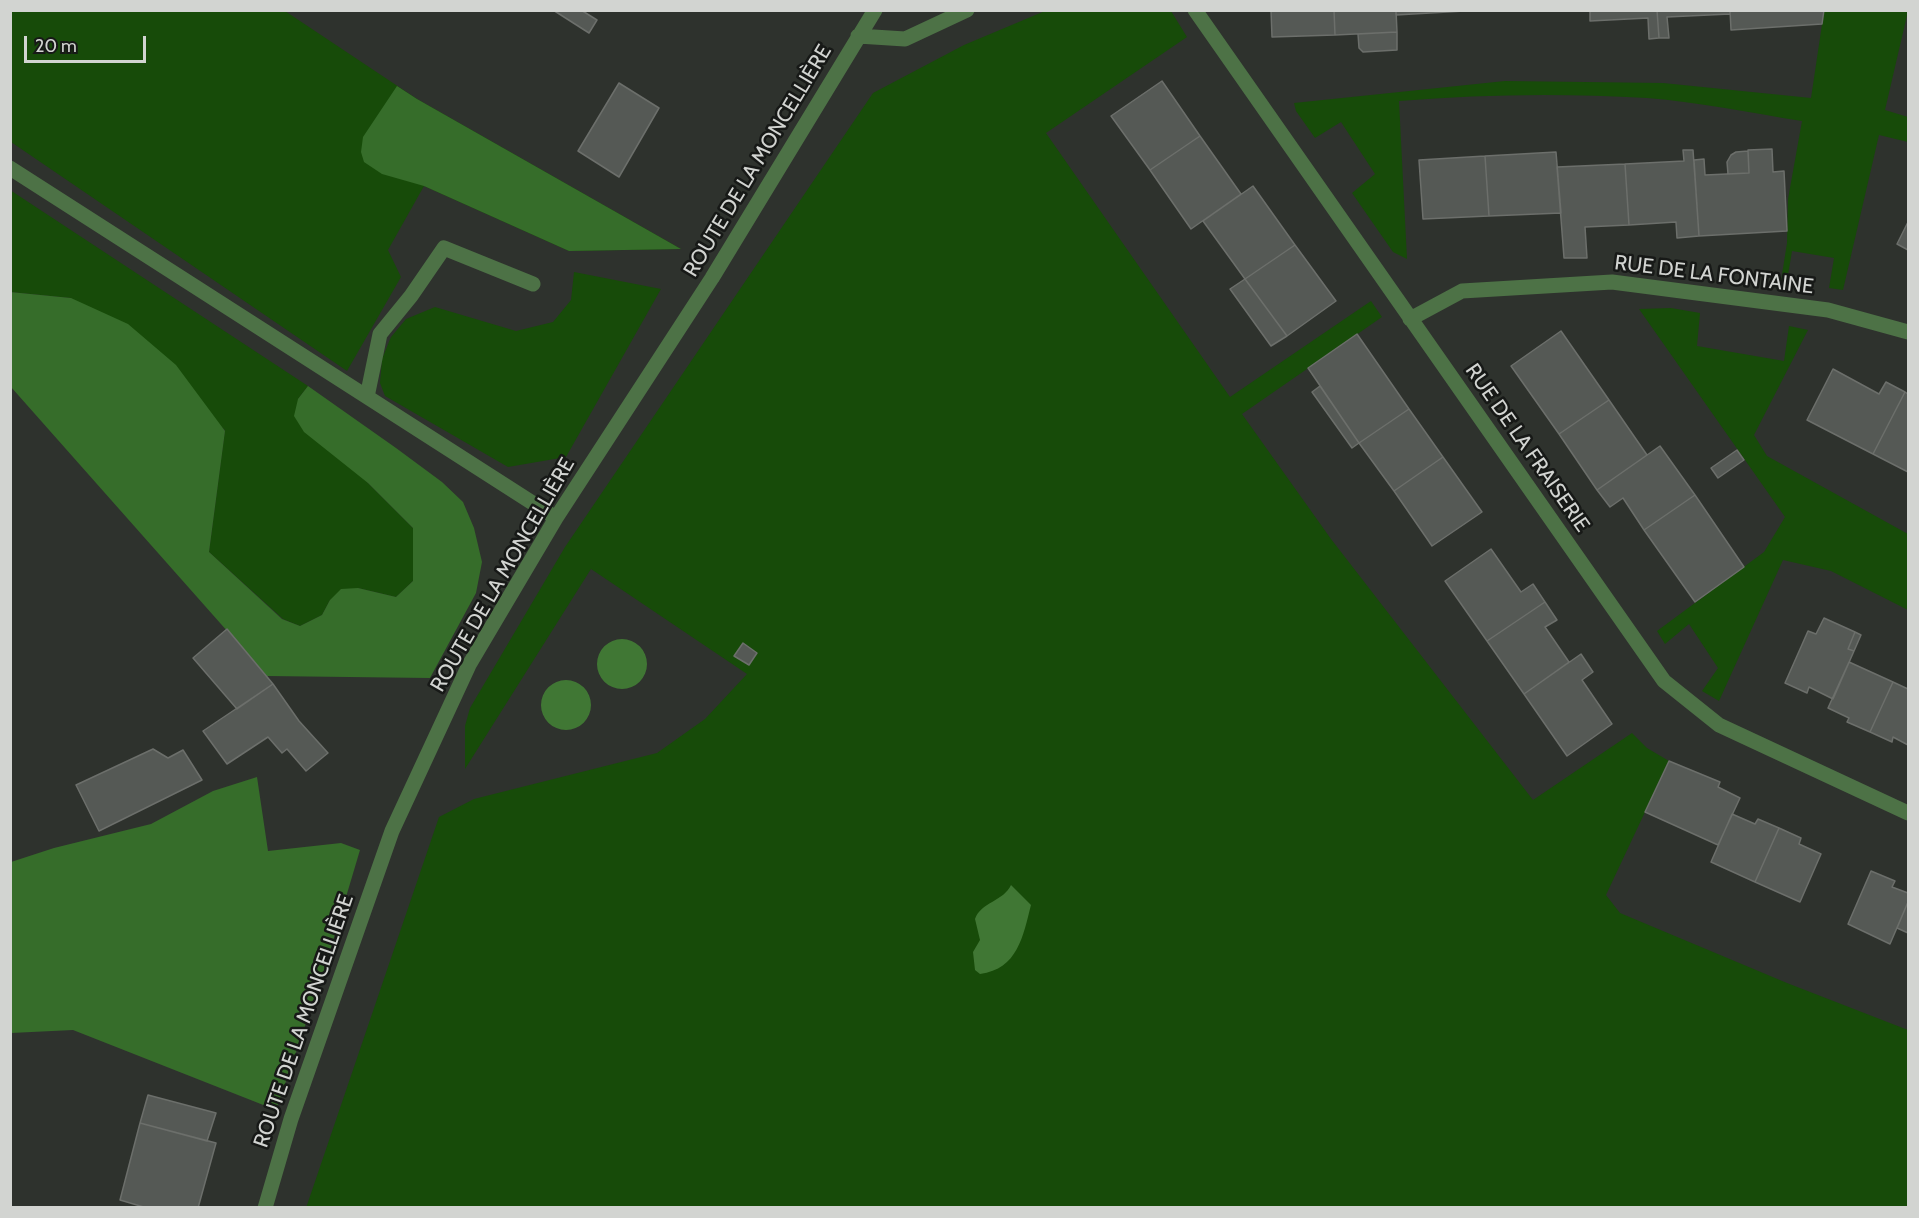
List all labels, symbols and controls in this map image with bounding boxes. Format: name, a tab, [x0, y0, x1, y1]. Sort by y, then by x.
scale bar	[27, 24, 148, 62]
text: 20 m	[35, 35, 77, 57]
street label: ROUTE DE LA MONCELLIÈRE	[679, 40, 837, 282]
street label: RUE DE LA FONTAINE	[1613, 250, 1815, 300]
street label: RUE DE LA FRAISERIE	[1459, 359, 1595, 537]
street label: ROUTE DE LA MONCELLIÈRE	[426, 453, 580, 697]
street label: ROUTE DE LA MONCELLIÈRE	[249, 891, 359, 1151]

